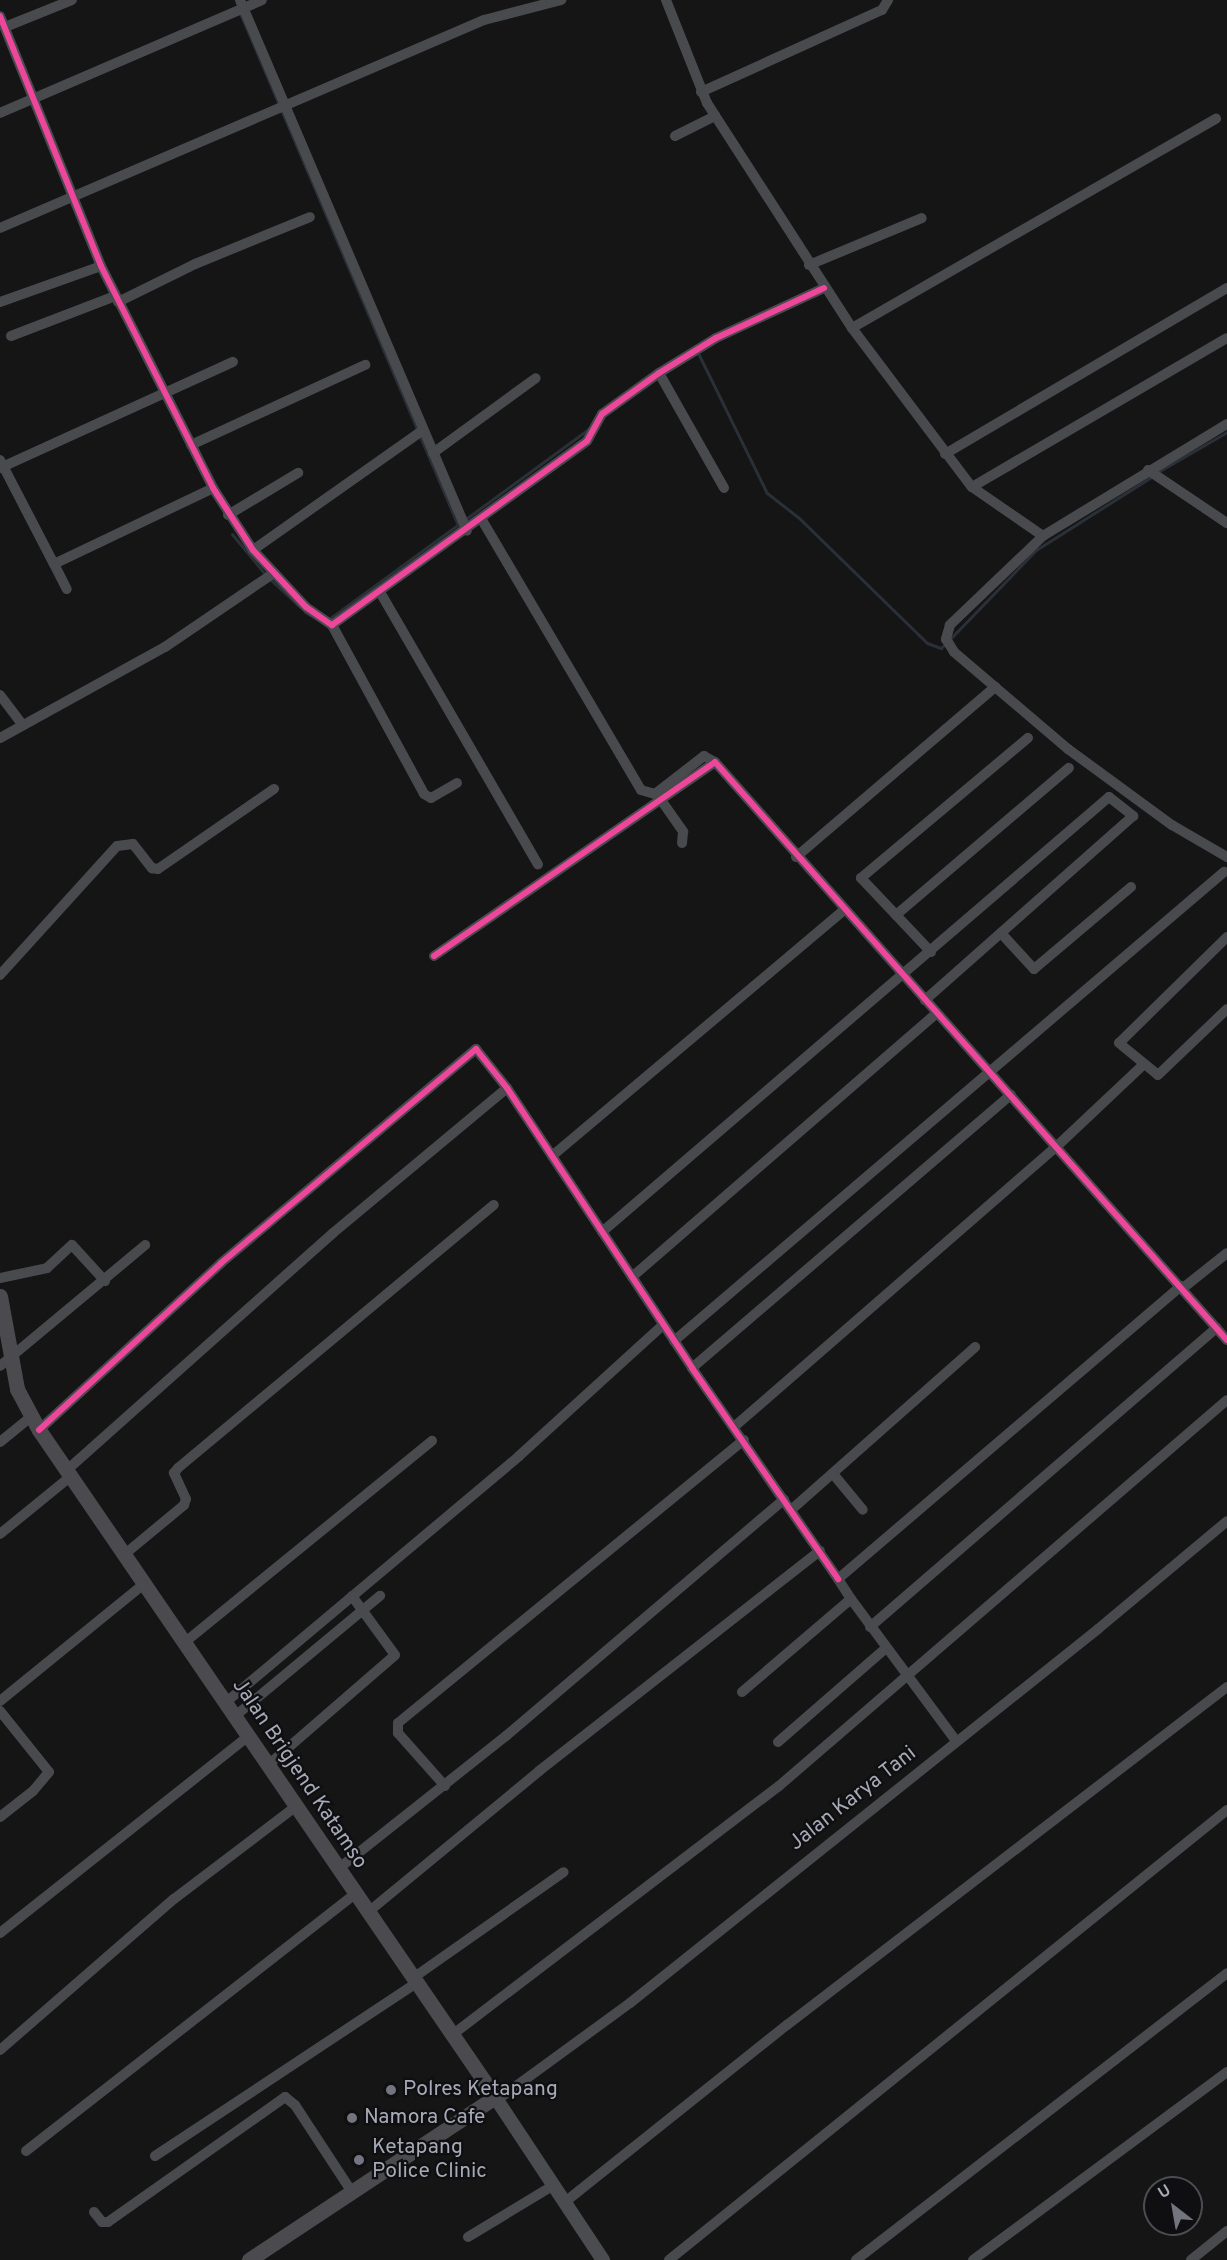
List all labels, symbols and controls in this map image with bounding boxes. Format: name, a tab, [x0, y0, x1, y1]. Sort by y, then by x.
street label: Jalan Brigjend Katamso	[226, 1674, 372, 1874]
street label: Jalan Karya Tani	[784, 1741, 922, 1857]
place label: Polres Ketapang	[403, 2077, 558, 2103]
marker: Polres Ketapang	[384, 2083, 398, 2097]
place label: Namora Cafe	[364, 2105, 485, 2131]
marker: Namora Cafe	[345, 2111, 359, 2125]
place label: Ketapang Police Clinic	[372, 2135, 487, 2185]
marker: Ketapang Police Clinic	[350, 2151, 368, 2169]
north arrow	[1143, 2176, 1203, 2236]
text: U	[1155, 2181, 1175, 2204]

